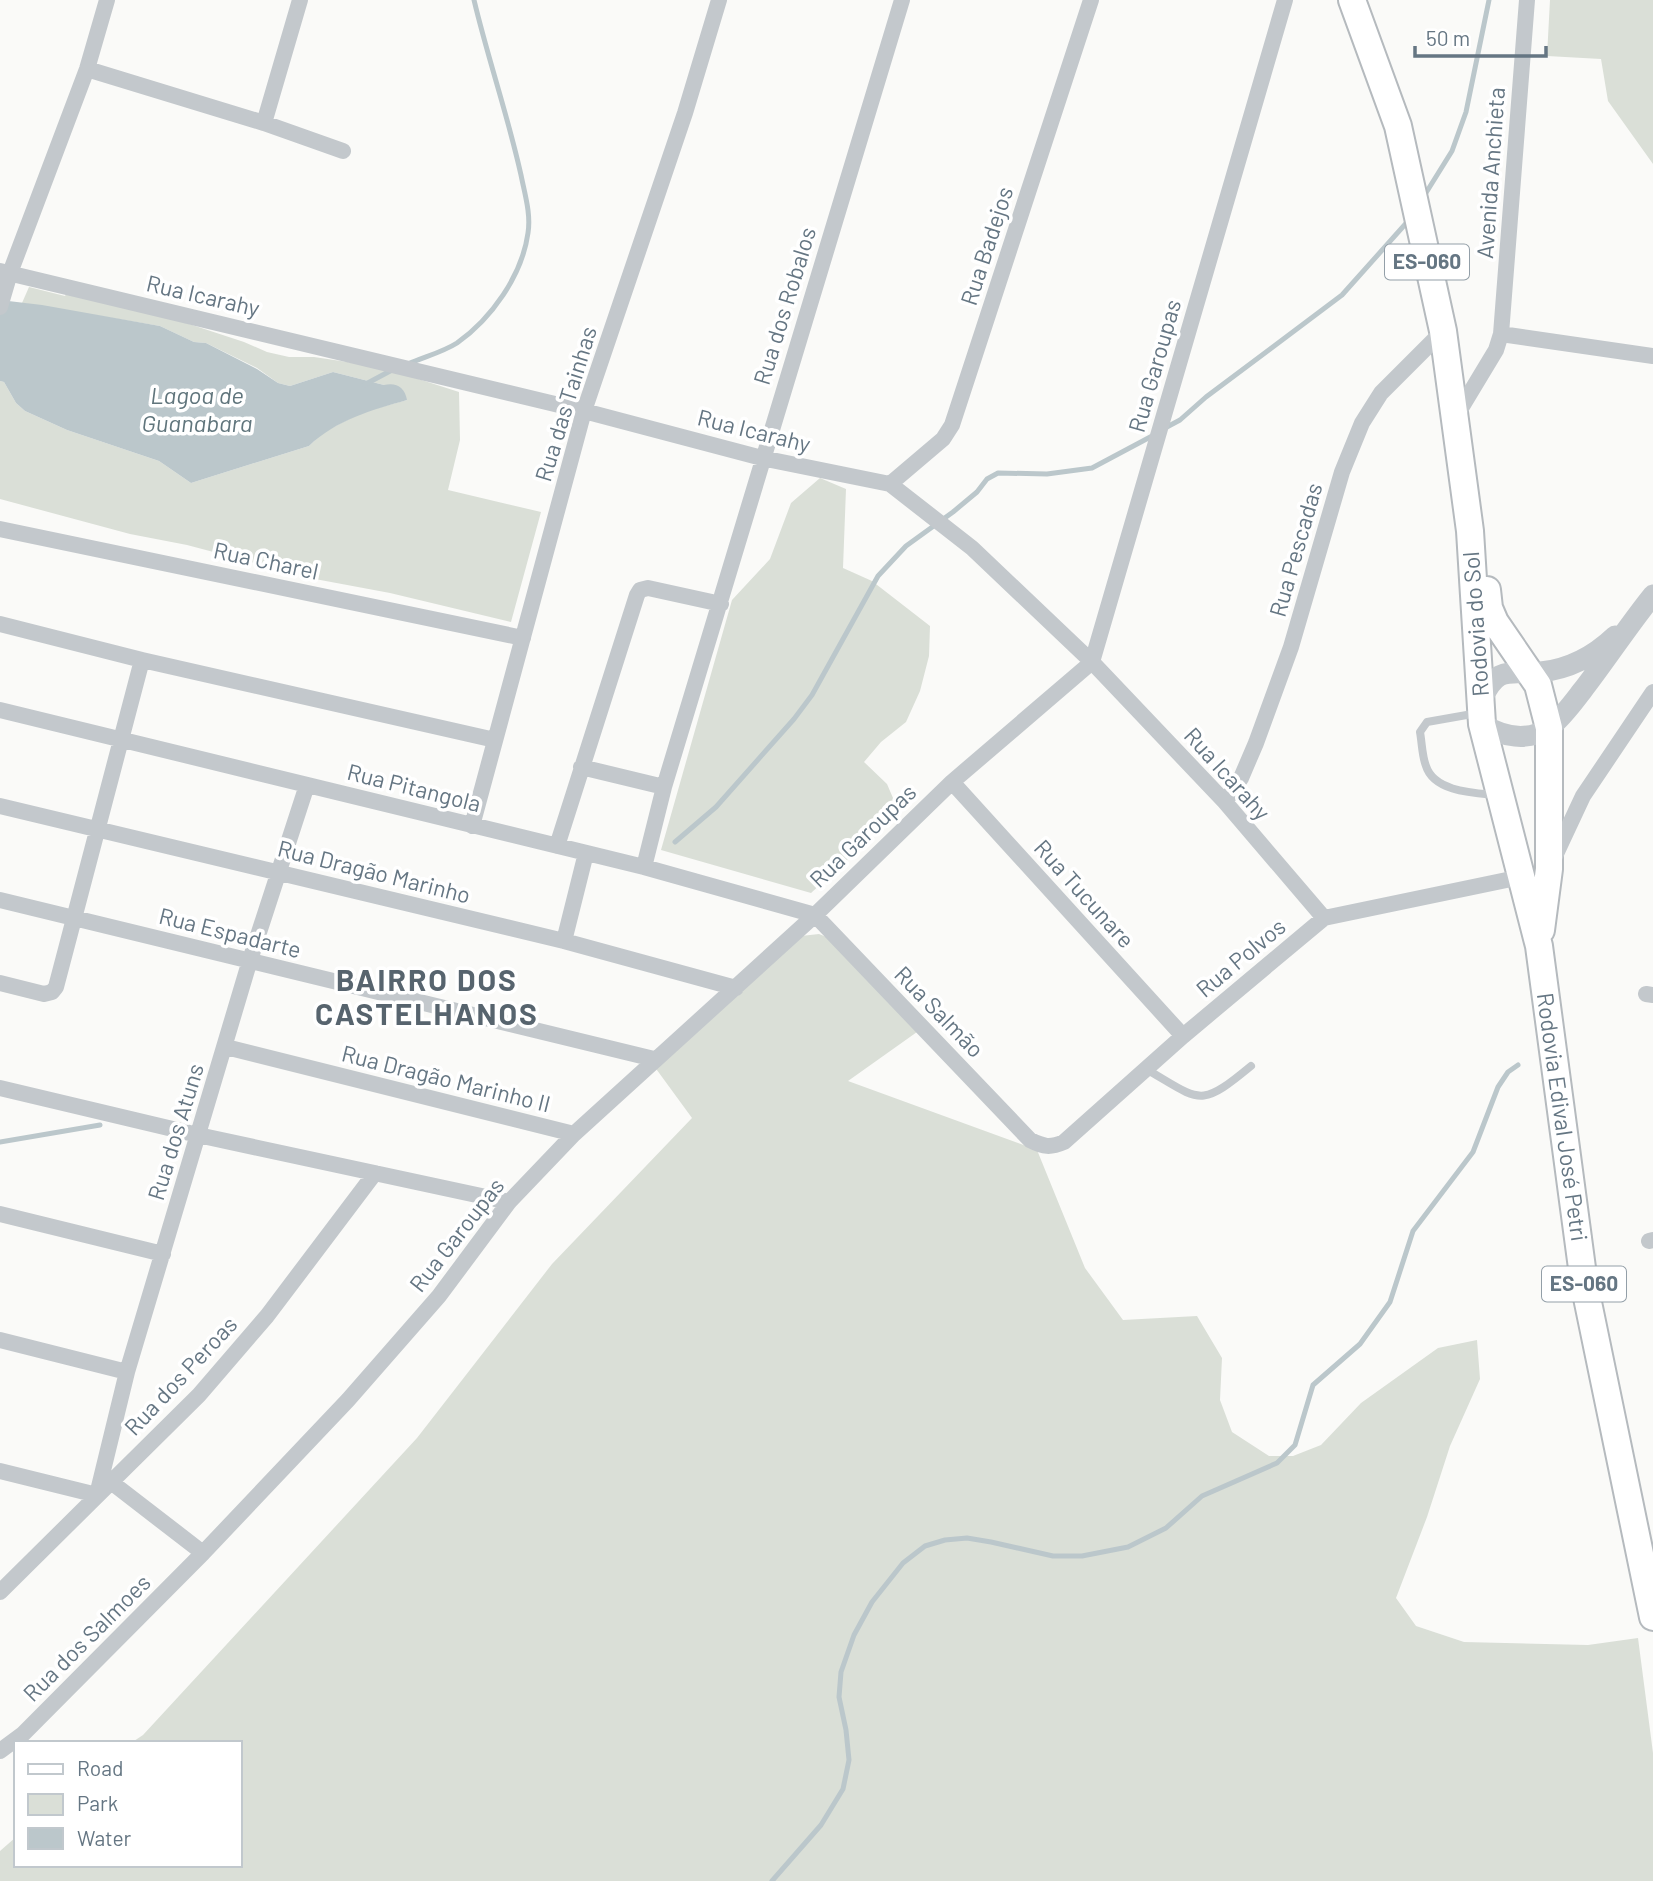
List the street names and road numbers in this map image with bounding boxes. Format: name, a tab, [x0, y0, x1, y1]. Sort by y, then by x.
street label: Avenida Anchieta	[1470, 86, 1510, 260]
street label: Rua Badejos	[954, 183, 1018, 308]
street label: Rua dos Robalos	[747, 224, 821, 388]
road number: ES-060	[1385, 244, 1469, 280]
street label: Rua Icarahy	[144, 268, 263, 322]
street label: Rua Garoupas	[1122, 296, 1186, 435]
street label: Rua das Tainhas	[528, 323, 602, 485]
street label: Rua Icarahy	[695, 402, 814, 458]
street label: Rua Pescadas	[1263, 479, 1328, 620]
street label: Rua Charel	[211, 535, 321, 585]
street label: Rodovia do Sol	[1456, 551, 1494, 698]
street label: Rua Icarahy	[1179, 721, 1277, 826]
street label: Rua Pitangola	[345, 757, 484, 817]
street label: Rua Garoupas	[803, 778, 921, 893]
street label: Rua Tucunare	[1029, 833, 1141, 953]
street label: Rua Dragão Marinho	[275, 834, 474, 909]
street label: Rua Espadarte	[156, 901, 304, 963]
street label: Rua Polvos	[1190, 912, 1291, 1003]
street label: Rua Salmão	[889, 960, 990, 1063]
street label: Rodovia Edival José Petri	[1532, 991, 1594, 1243]
street label: Rua Dragão Marinho II	[339, 1039, 554, 1118]
street label: Rua dos Atuns	[141, 1060, 209, 1203]
street label: Rua Garoupas	[403, 1172, 509, 1297]
road number: ES-060	[1542, 1266, 1626, 1302]
street label: Rua dos Peroas	[118, 1310, 243, 1441]
street label: Rua dos Salmoes	[17, 1568, 156, 1707]

